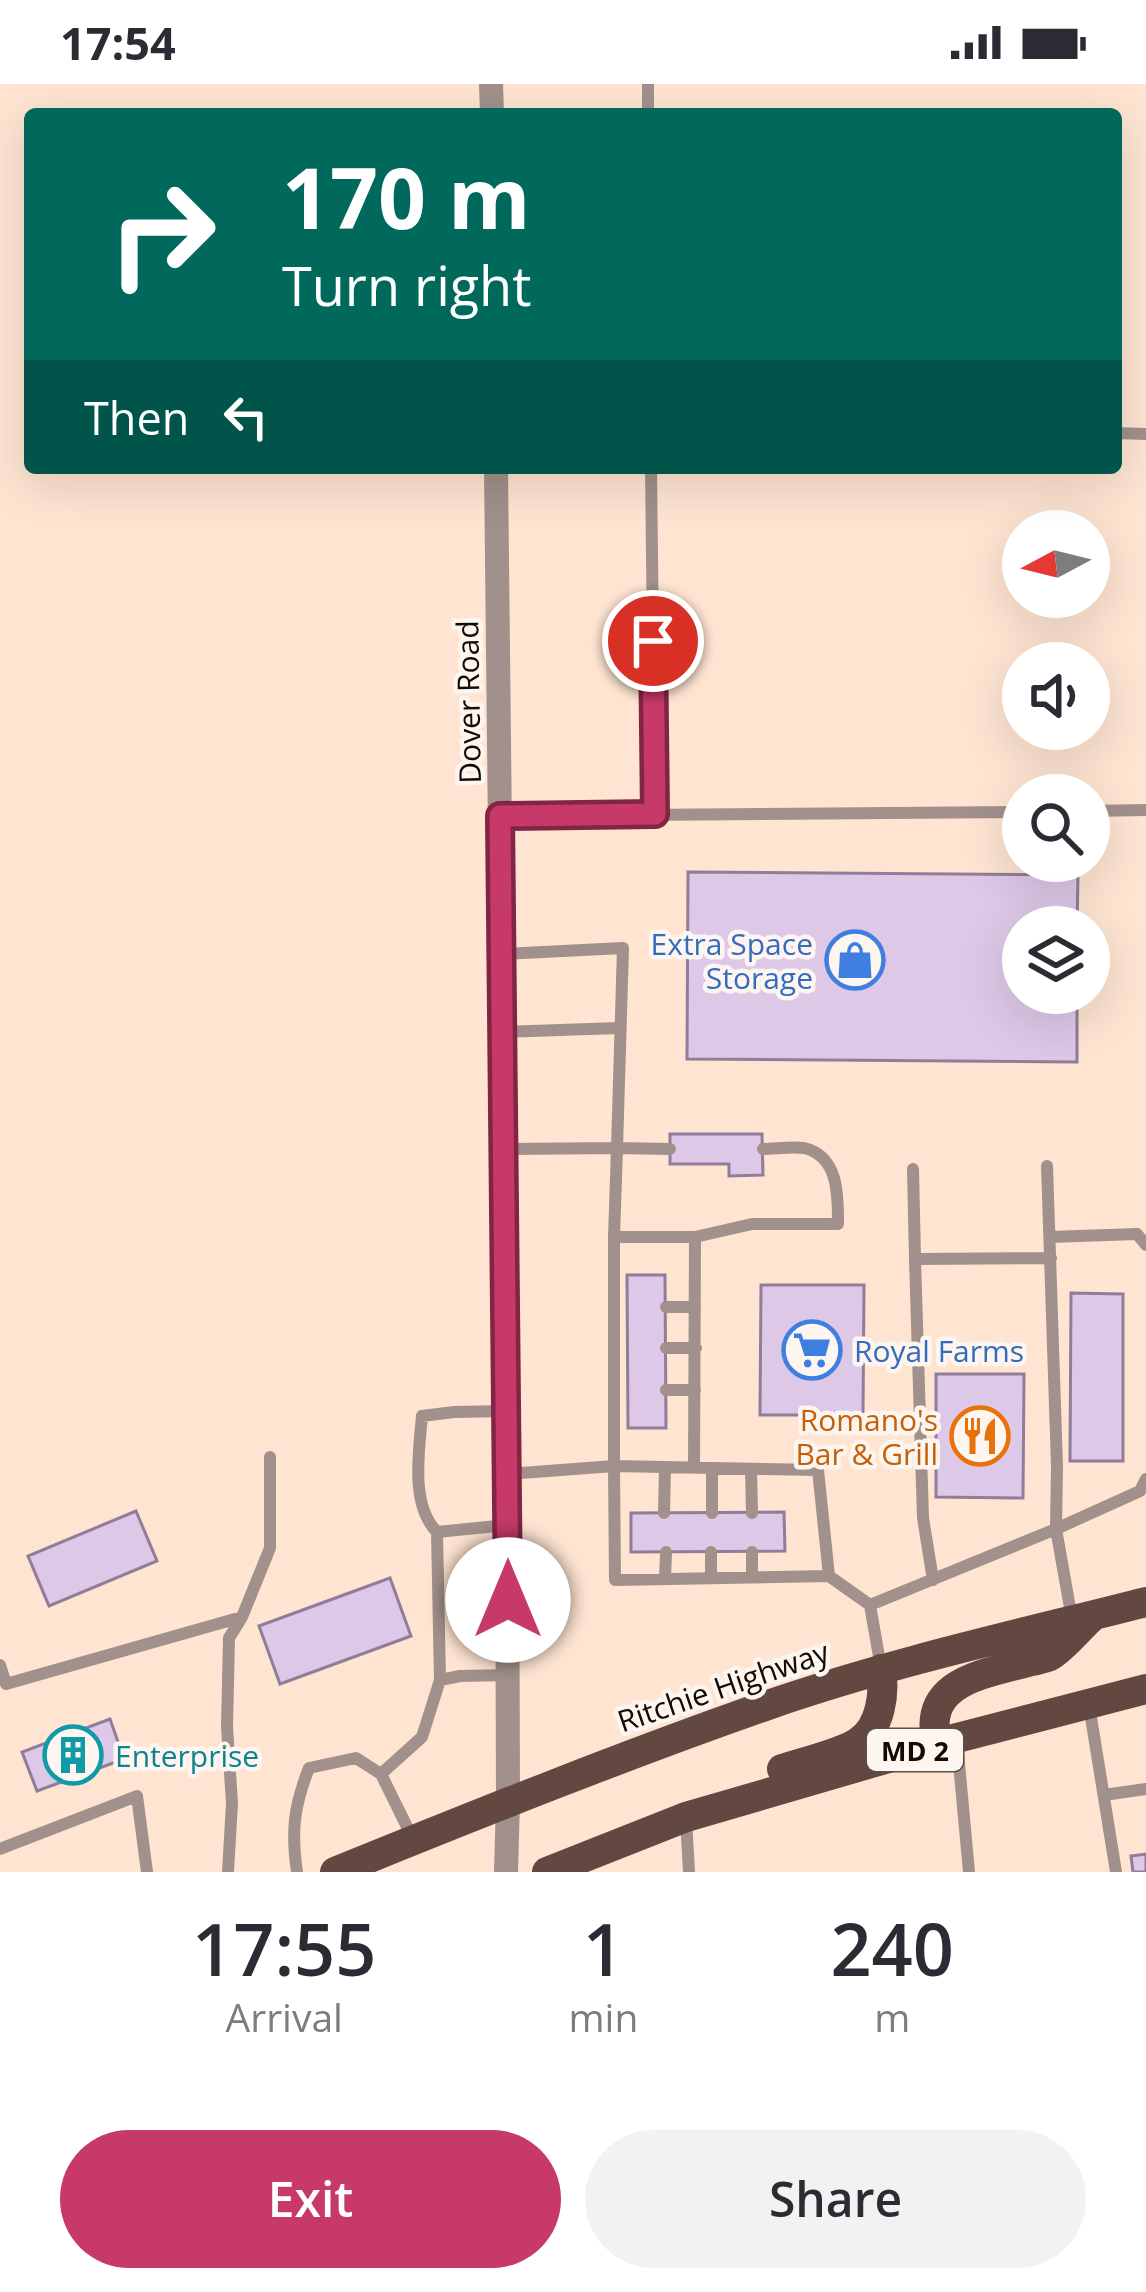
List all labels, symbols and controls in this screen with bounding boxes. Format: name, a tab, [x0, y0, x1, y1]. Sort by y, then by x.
text: 17:54	[60, 12, 176, 73]
text: 170 m	[282, 139, 530, 254]
icon: right	[84, 156, 240, 312]
text: Turn right	[282, 248, 531, 322]
icon: left	[213, 384, 279, 450]
text: Then	[84, 387, 189, 448]
north arrow	[1002, 510, 1110, 618]
map controls	[1002, 510, 1110, 1014]
pin	[602, 590, 704, 692]
icon: arrive	[620, 608, 686, 674]
street label: Dover Road	[446, 620, 490, 784]
button: sound	[1002, 642, 1110, 750]
button: search	[1002, 774, 1110, 882]
button: layers	[1002, 906, 1110, 1014]
place label: Extra Space Storage	[651, 923, 813, 998]
shop icon: Extra Space Storage	[824, 929, 886, 991]
supermarket icon: Royal Farms	[781, 1319, 843, 1381]
place label: Royal Farms	[854, 1330, 1024, 1371]
place label: Romano's Bar & Grill	[795, 1399, 938, 1474]
restaurant icon: Romano's Bar & Grill	[949, 1405, 1011, 1467]
position arrow	[445, 1537, 571, 1663]
street label: Ritchie Highway	[612, 1630, 835, 1741]
building icon: Enterprise	[42, 1724, 104, 1786]
road number: MD 2	[867, 1729, 963, 1771]
place label: Enterprise	[115, 1735, 259, 1776]
text: 17:55	[192, 1899, 376, 1997]
text: 1	[583, 1899, 624, 1997]
text: 240	[830, 1899, 954, 1997]
text: Arrival	[226, 1990, 343, 2043]
text: min	[569, 1990, 638, 2043]
text: m	[874, 1990, 910, 2043]
button: Exit	[60, 2130, 561, 2268]
button: Share	[585, 2130, 1086, 2268]

